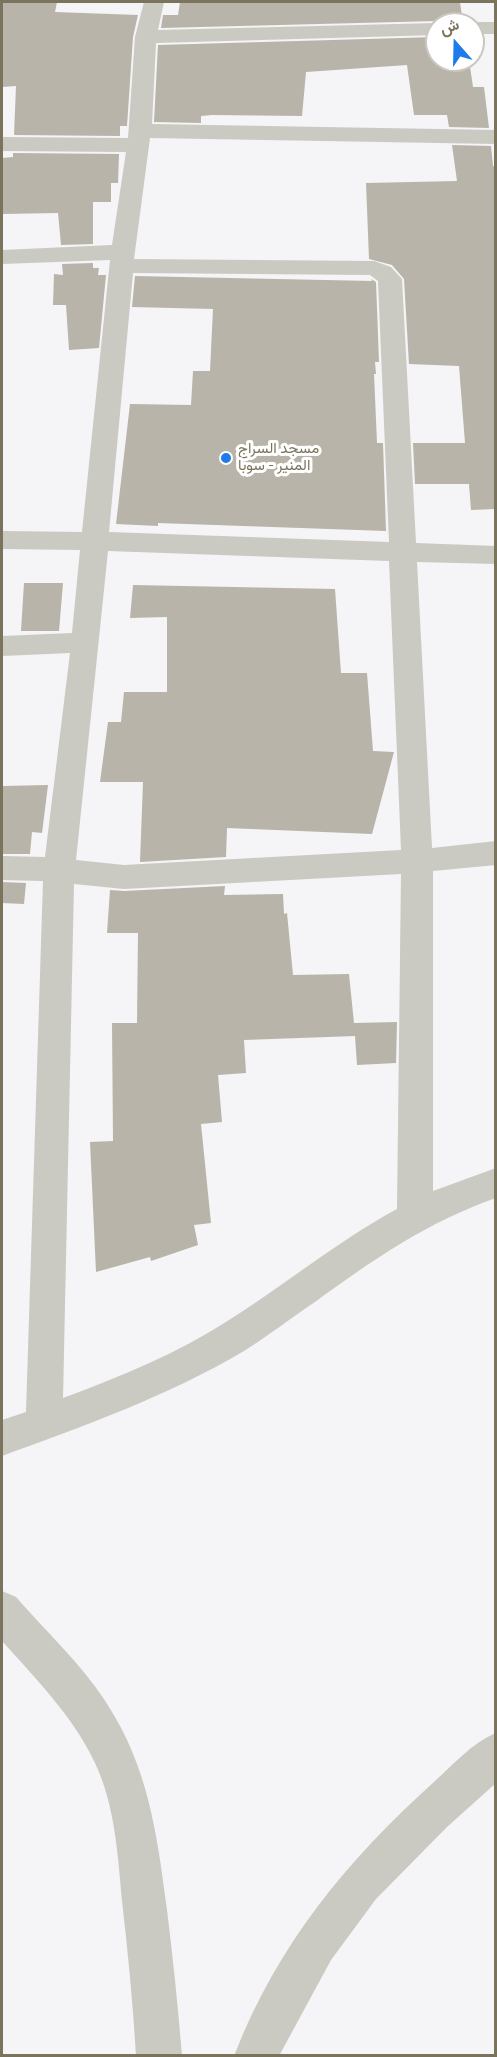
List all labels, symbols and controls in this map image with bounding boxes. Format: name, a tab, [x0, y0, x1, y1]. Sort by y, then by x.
north arrow	[425, 12, 485, 72]
text: ش	[437, 14, 462, 39]
place label: مسجد السراج المنير - سوبا	[238, 440, 319, 475]
marker: مسجد السراج المنير - سوبا	[219, 451, 233, 465]

